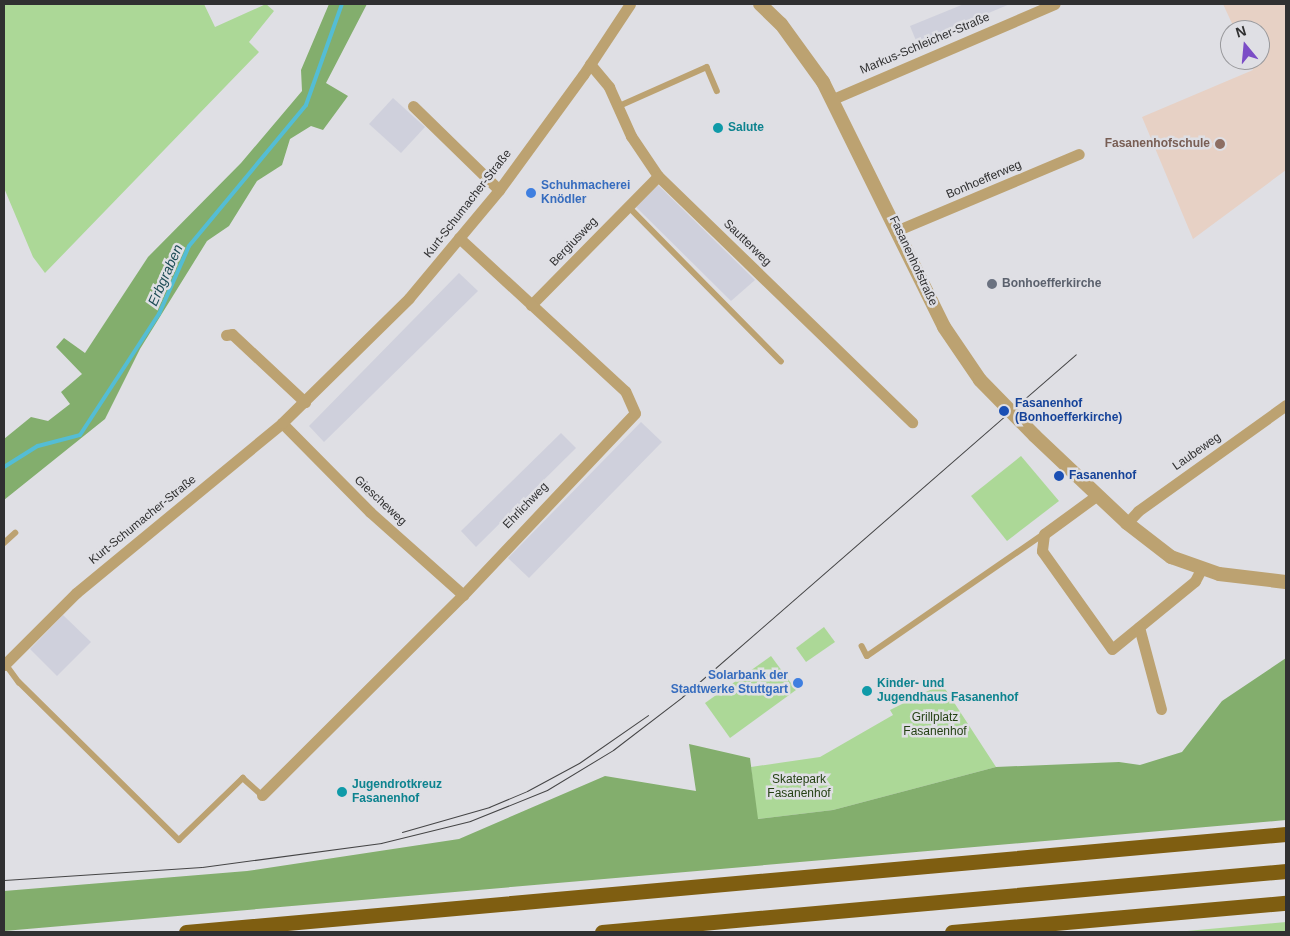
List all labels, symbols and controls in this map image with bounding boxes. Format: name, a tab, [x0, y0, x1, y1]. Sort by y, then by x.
street label: Markus-Schleicher-Straße	[858, 10, 992, 78]
north arrow	[1220, 20, 1270, 70]
text: N	[1234, 22, 1248, 41]
place label: Salute	[728, 121, 764, 135]
marker: Salute	[712, 122, 724, 134]
place label: Fasanenhofschule	[1105, 137, 1210, 151]
marker: Fasanenhofschule	[1214, 138, 1226, 150]
street label: Kurt-Schumacher-Straße	[421, 147, 515, 261]
street label: Bonhoefferweg	[944, 158, 1024, 202]
place label: Schuhmacherei Knödler	[541, 179, 630, 207]
marker: Schuhmacherei Knödler	[525, 187, 537, 199]
street label: Bergiusweg	[547, 214, 601, 270]
street label: Fasanenhofstraße	[886, 214, 940, 308]
street label: Sautterweg	[720, 217, 774, 269]
water label: Erbgraben	[144, 242, 186, 308]
place label: Bonhoefferkirche	[1002, 277, 1101, 291]
marker: Bonhoefferkirche	[986, 278, 998, 290]
place label: Fasanenhof (Bonhoefferkirche)	[1015, 397, 1122, 425]
marker: Fasanenhof (Bonhoefferkirche)	[997, 404, 1011, 418]
street label: Laubeweg	[1170, 430, 1224, 474]
place label: Fasanenhof	[1069, 469, 1136, 483]
marker: Fasanenhof	[1053, 470, 1065, 482]
street label: Kurt-Schumacher-Straße	[87, 472, 199, 568]
street label: Giescheweg	[351, 473, 409, 529]
street label: Ehrlichweg	[500, 480, 552, 532]
place label: Solarbank der Stadtwerke Stuttgart	[671, 669, 788, 697]
marker: Solarbank der Stadtwerke Stuttgart	[792, 677, 804, 689]
place label: Kinder- und Jugendhaus Fasanenhof	[877, 677, 1018, 705]
marker: Kinder- und Jugendhaus Fasanenhof	[861, 685, 873, 697]
park label: Grillplatz Fasanenhof	[903, 711, 967, 739]
park label: Skatepark Fasanenhof	[767, 773, 831, 801]
place label: Jugendrotkreuz Fasanenhof	[352, 778, 442, 806]
marker: Jugendrotkreuz Fasanenhof	[336, 786, 348, 798]

